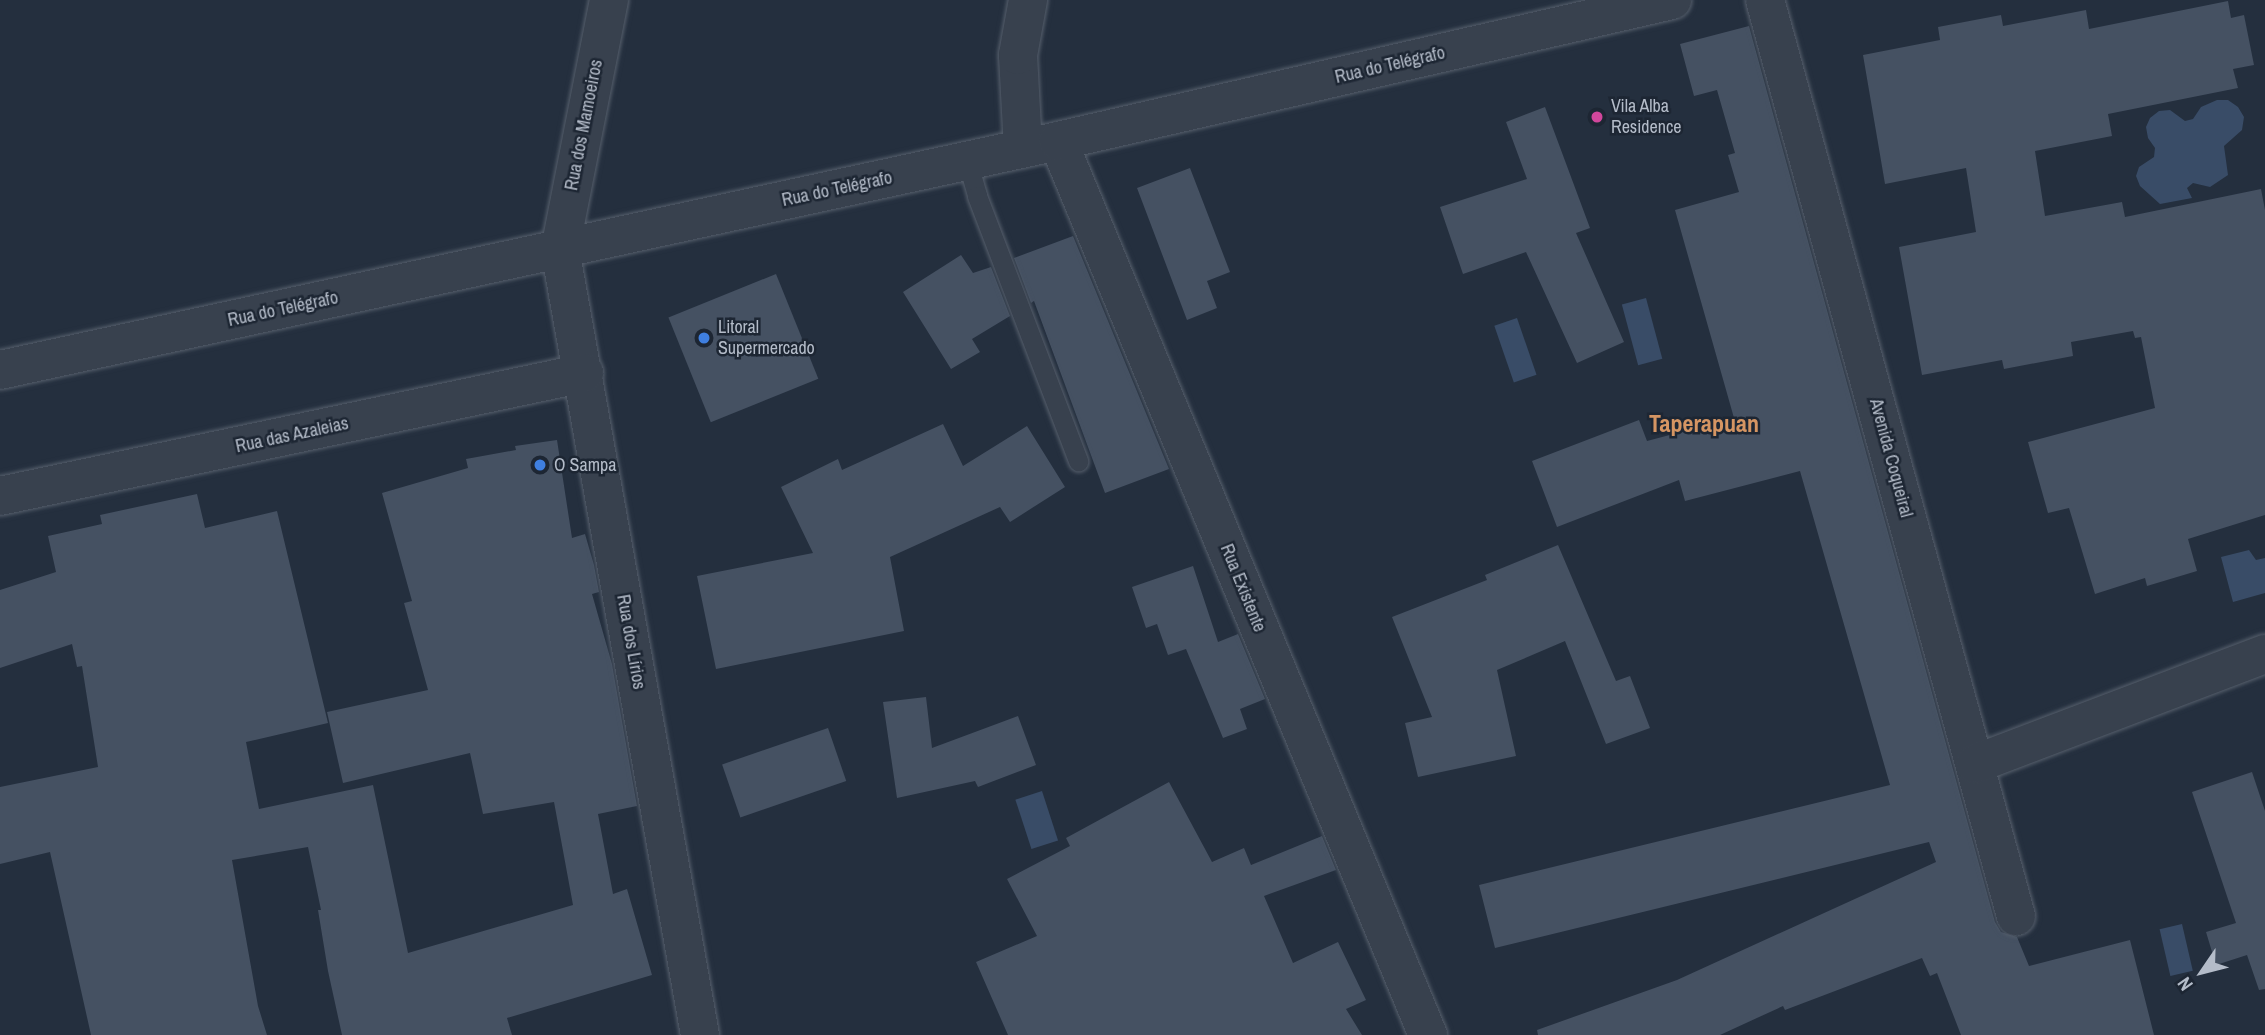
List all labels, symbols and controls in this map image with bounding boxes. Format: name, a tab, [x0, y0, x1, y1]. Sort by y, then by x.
street label: Rua do Telégrafo	[1333, 42, 1447, 88]
street label: Rua dos Mamoeiros	[561, 58, 607, 192]
place label: Vila Alba Residence	[1611, 96, 1682, 138]
marker: Vila Alba Residence	[1589, 109, 1605, 125]
street label: Rua do Telégrafo	[780, 167, 894, 211]
street label: Rua do Telégrafo	[226, 287, 340, 331]
place label: Litoral Supermercado	[718, 317, 815, 360]
marker: Litoral Supermercado	[696, 330, 712, 346]
street label: Avenida Coqueiral	[1865, 396, 1917, 520]
district label: Taperapuan	[1649, 410, 1759, 438]
street label: Rua das Azaleias	[233, 412, 351, 458]
place label: O Sampa	[554, 454, 616, 476]
marker: O Sampa	[532, 457, 548, 473]
street label: Rua Existente	[1216, 541, 1270, 635]
street label: Rua dos Lírios	[612, 593, 650, 691]
north arrow	[2167, 937, 2237, 1007]
text: N	[2171, 972, 2199, 996]

